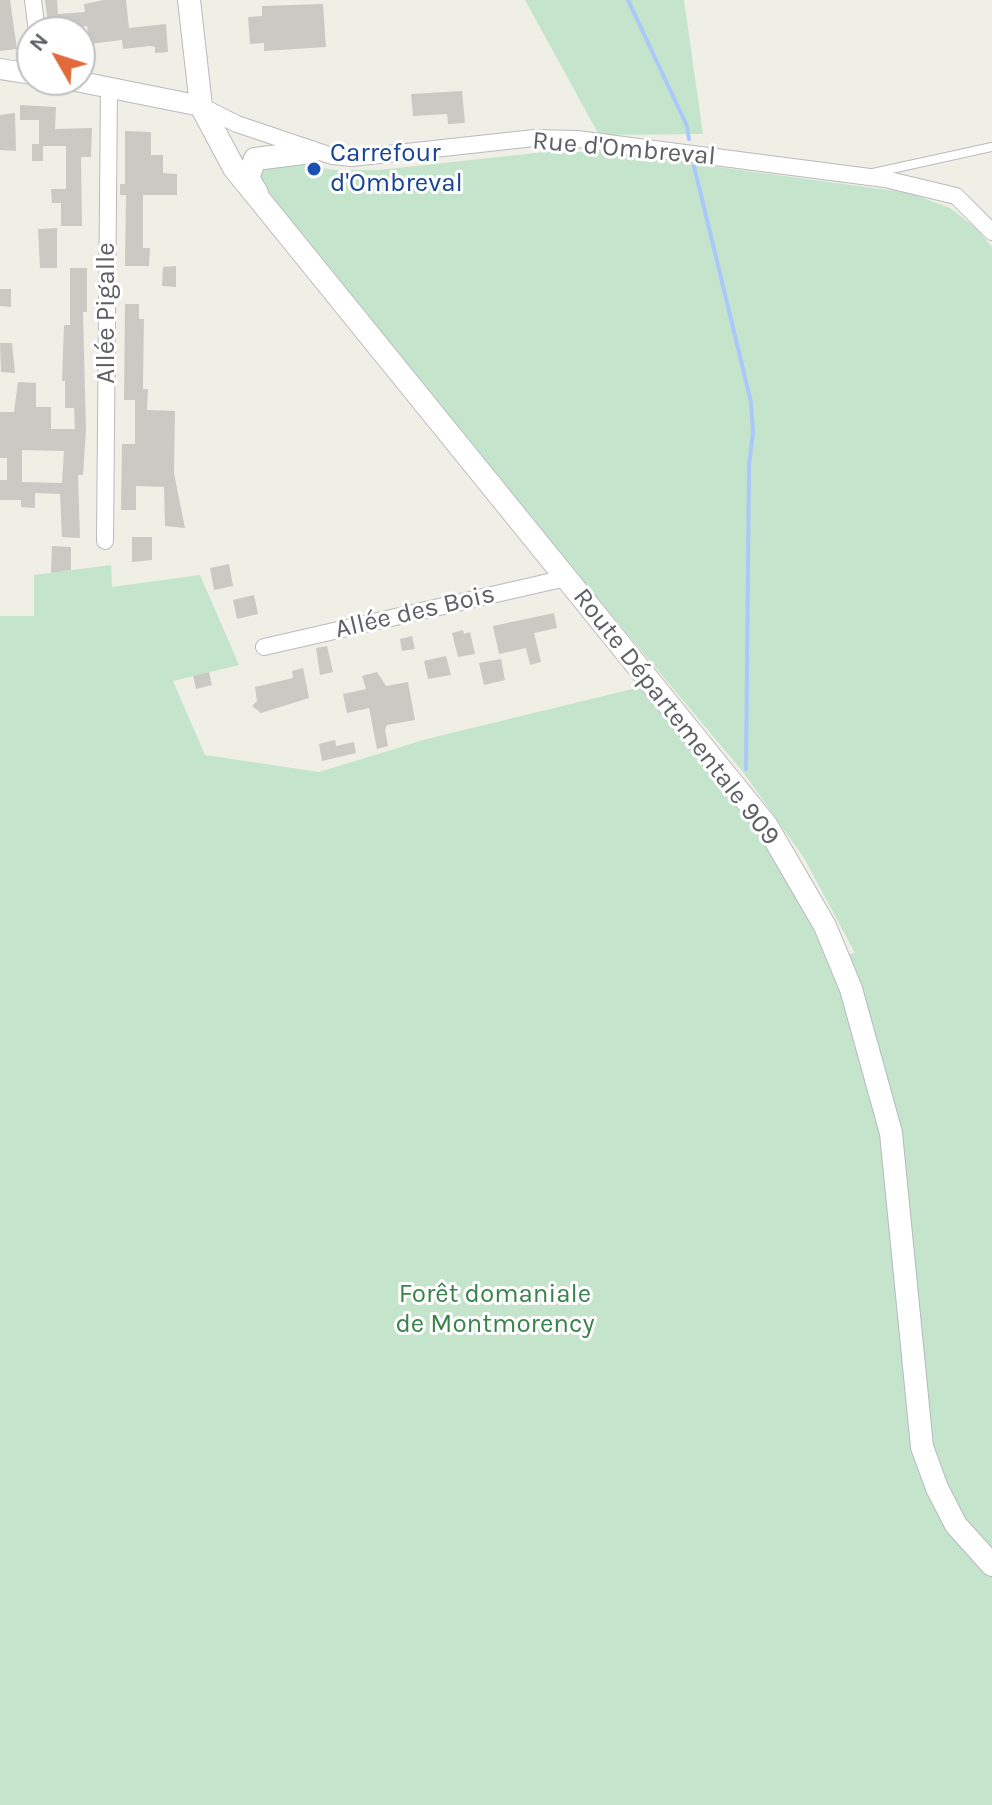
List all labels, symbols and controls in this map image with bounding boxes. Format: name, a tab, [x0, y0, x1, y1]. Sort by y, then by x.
north arrow	[16, 16, 96, 96]
text: N	[24, 28, 54, 56]
street label: Rue d'Ombreval	[531, 125, 717, 173]
place label: Carrefour d'Ombreval	[330, 138, 463, 200]
marker: Carrefour d'Ombreval	[305, 160, 323, 178]
street label: Allée Pigalle	[91, 242, 123, 384]
street label: Allée des Bois	[332, 578, 498, 646]
street label: Route Départementale 909	[566, 582, 786, 852]
park label: Forêt domaniale de Montmorency	[395, 1279, 595, 1340]

